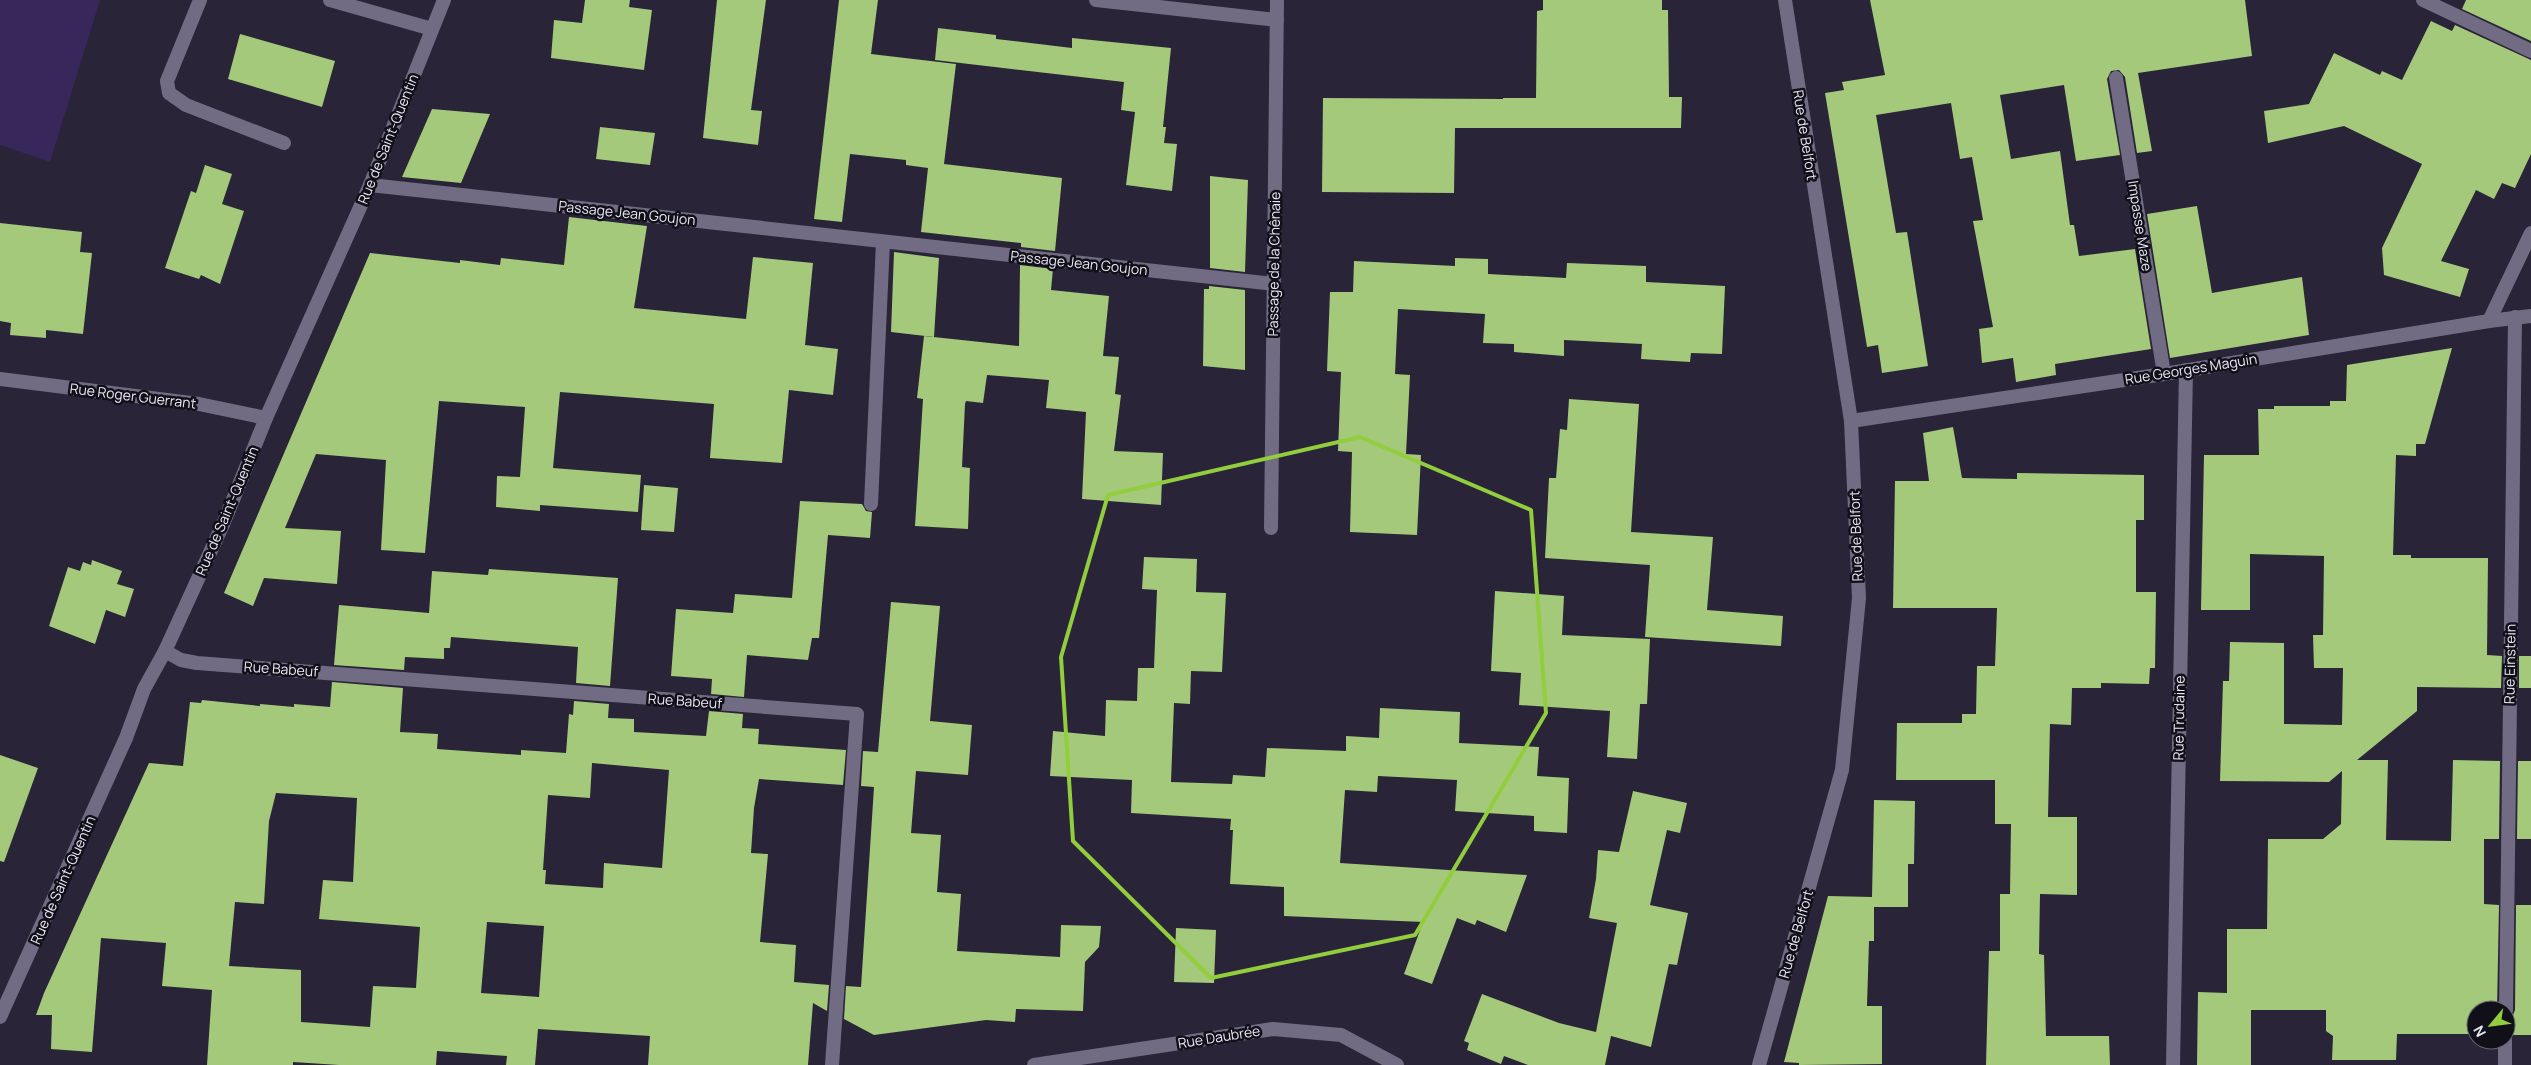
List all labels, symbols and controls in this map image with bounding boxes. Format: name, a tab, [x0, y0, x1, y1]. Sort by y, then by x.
street label: Rue de Saint-Quentin	[353, 71, 422, 207]
street label: Rue de Belfort	[1789, 88, 1822, 182]
street label: Impasse Maze	[2124, 179, 2157, 273]
street label: Passage de la Chênaie	[1263, 192, 1284, 336]
street label: Passage Jean Goujon	[558, 196, 696, 229]
street label: Passage Jean Goujon	[1010, 246, 1148, 279]
street label: Rue Georges Maguin	[2123, 349, 2258, 388]
street label: Rue Roger Guerrant	[69, 378, 198, 413]
street label: Rue de Saint-Quentin	[191, 443, 262, 578]
street label: Rue de Belfort	[1844, 490, 1867, 582]
street label: Rue Einstein	[2499, 624, 2520, 704]
street label: Rue Babeuf	[243, 656, 319, 681]
street label: Rue Trudaine	[2168, 675, 2189, 761]
street label: Rue Babeuf	[647, 688, 723, 713]
street label: Rue de Saint-Quentin	[26, 813, 99, 947]
street label: Rue de Belfort	[1774, 887, 1817, 980]
north arrow	[2466, 1000, 2516, 1050]
street label: Rue Daubrée	[1176, 1021, 1262, 1052]
text: N	[2468, 1023, 2490, 1041]

